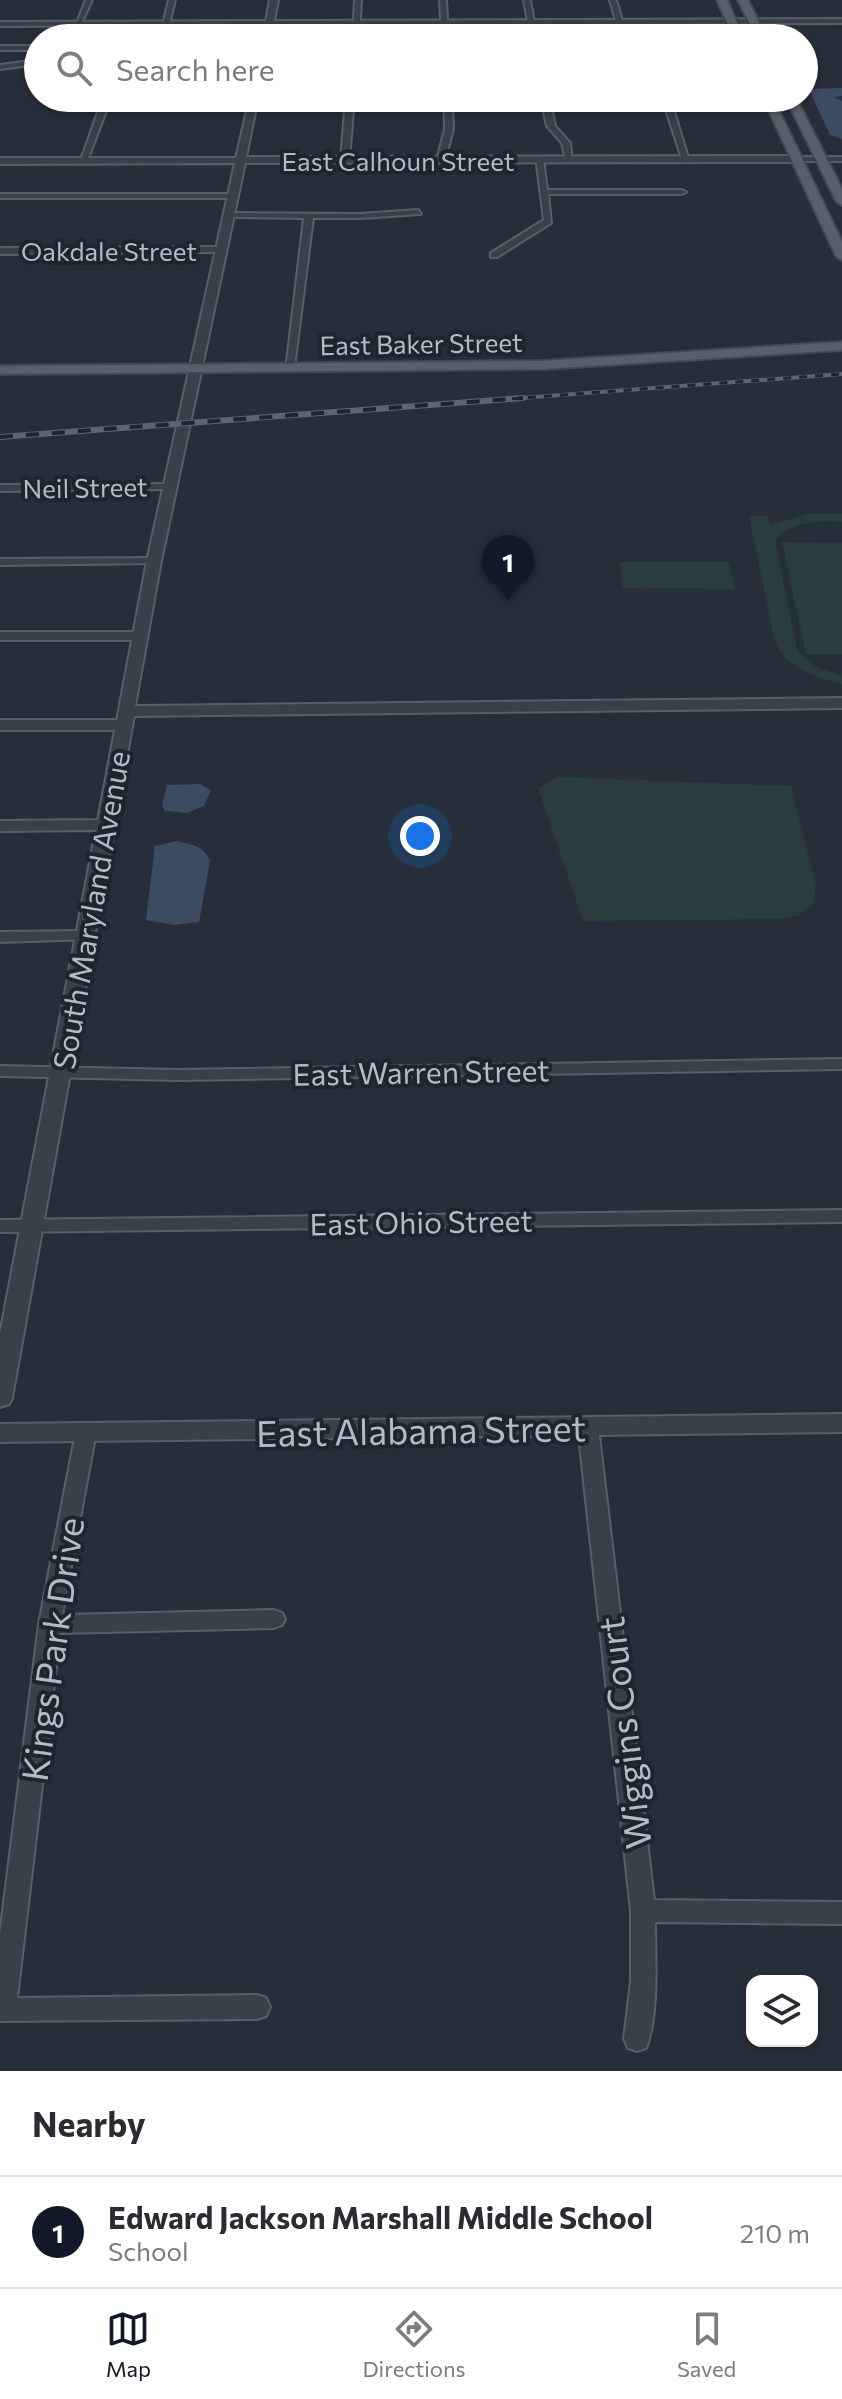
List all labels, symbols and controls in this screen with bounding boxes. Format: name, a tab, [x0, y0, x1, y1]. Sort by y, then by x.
search box	[24, 24, 818, 112]
icon: search	[52, 46, 96, 90]
text: Search here	[116, 50, 275, 87]
street label: East Calhoun Street	[282, 145, 514, 176]
street label: Oakdale Street	[21, 235, 197, 266]
street label: East Baker Street	[319, 326, 523, 360]
street label: Neil Street	[22, 470, 148, 504]
pin: 1	[482, 535, 534, 601]
street label: South Maryland Avenue	[44, 748, 136, 1072]
your location	[400, 816, 440, 856]
street label: East Warren Street	[292, 1050, 550, 1092]
street label: East Ohio Street	[309, 1201, 533, 1241]
street label: East Alabama Street	[256, 1404, 586, 1454]
street label: Kings Park Drive	[11, 1514, 91, 1784]
street label: Wiggins Court	[587, 1614, 659, 1852]
map controls	[746, 1975, 818, 2047]
button: layers	[746, 1975, 818, 2047]
text: Nearby	[32, 2102, 146, 2144]
text: Edward Jackson Marshall Middle School	[108, 2198, 653, 2235]
text: 1	[52, 2217, 64, 2248]
text: 210 m	[740, 2217, 810, 2248]
text: School	[108, 2235, 189, 2266]
tab: Map	[106, 2307, 151, 2382]
tab: Directions	[362, 2307, 466, 2382]
tab: Saved	[677, 2307, 736, 2382]

